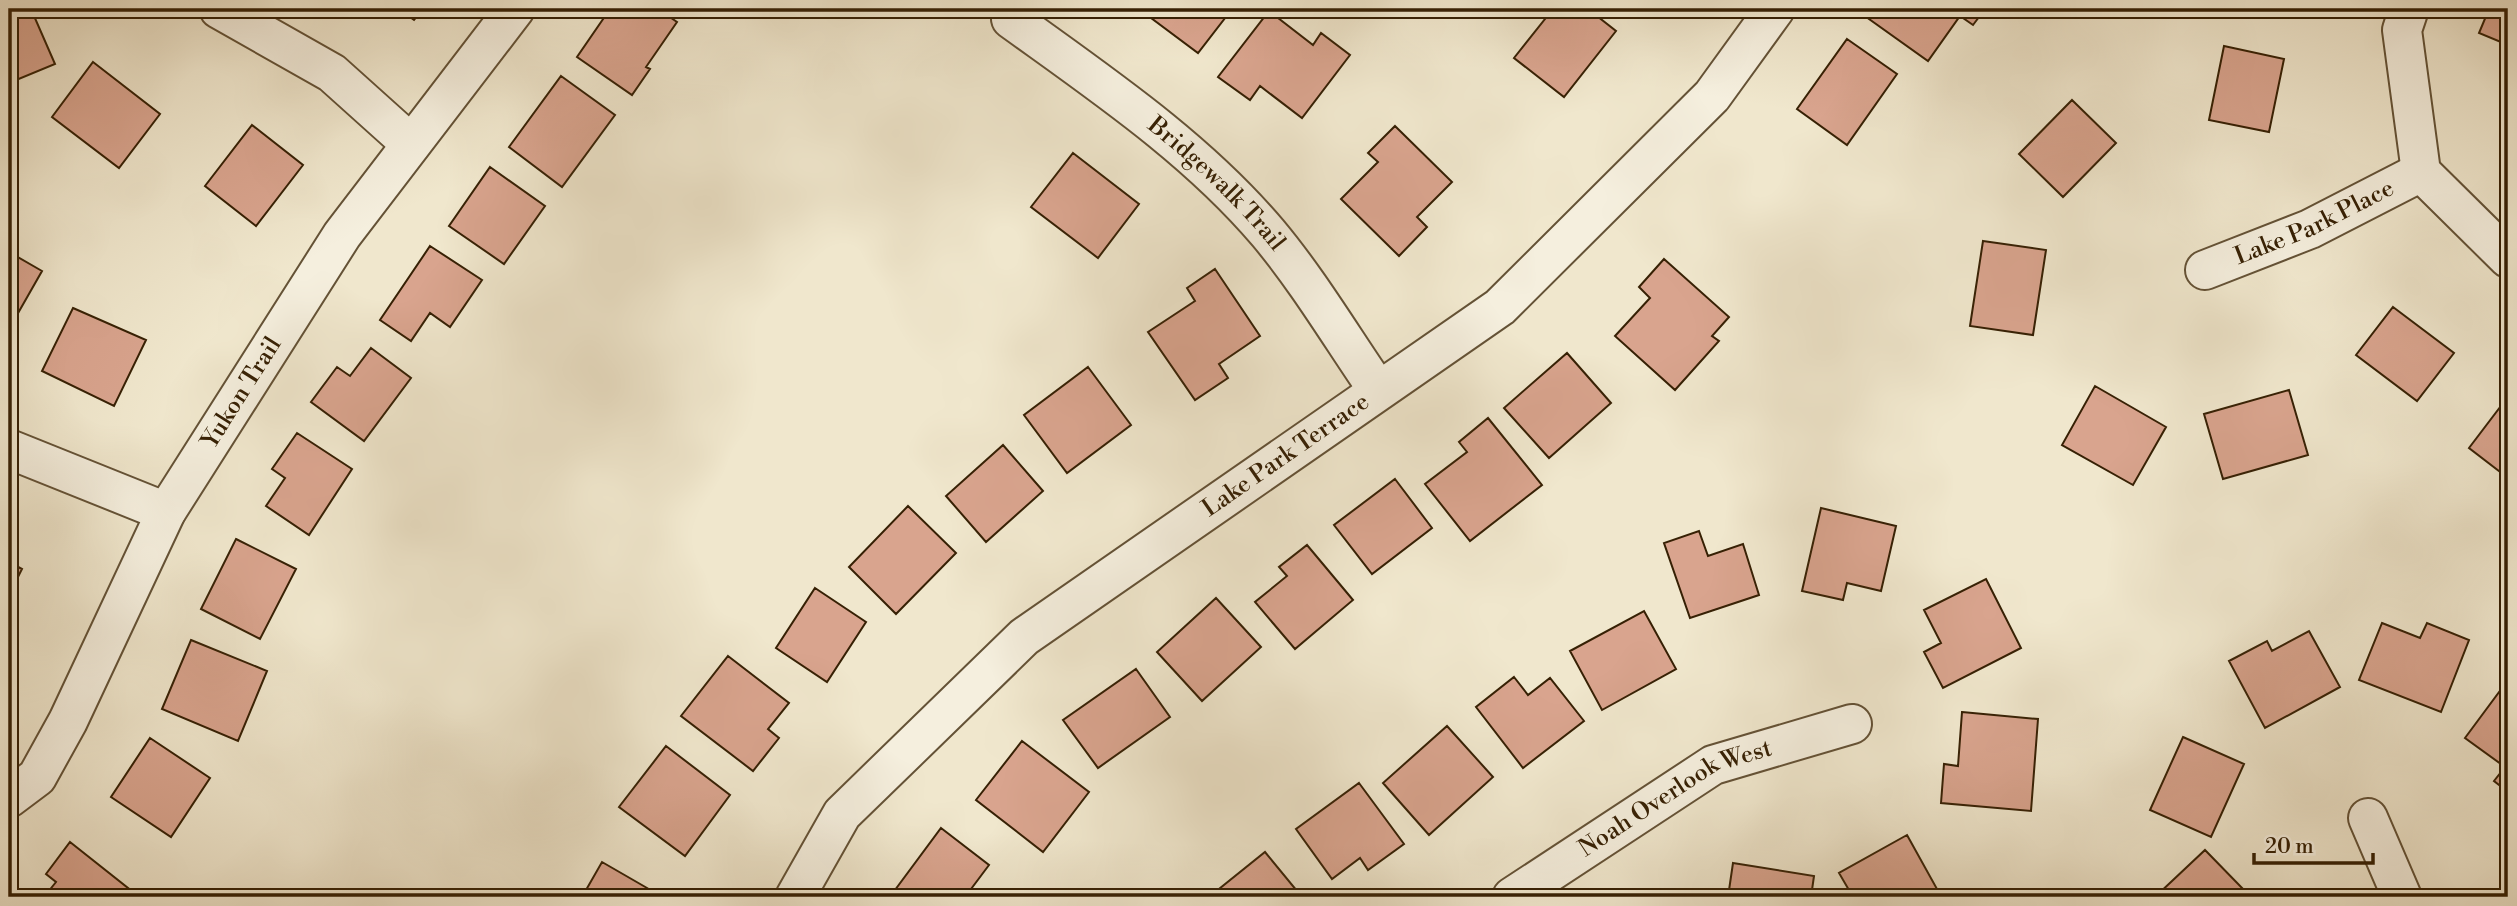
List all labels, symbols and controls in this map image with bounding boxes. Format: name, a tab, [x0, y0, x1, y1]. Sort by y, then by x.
street label: Bridgewalk Trail	[1141, 110, 1292, 257]
street label: Lake Park Place	[2230, 173, 2399, 272]
street label: Yukon Trail	[194, 332, 288, 456]
street label: Lake Park Terrace	[1197, 387, 1375, 524]
street label: Noah Overlook West	[1573, 733, 1776, 864]
scale bar	[2254, 822, 2374, 866]
text: 20 m	[2265, 834, 2314, 860]

